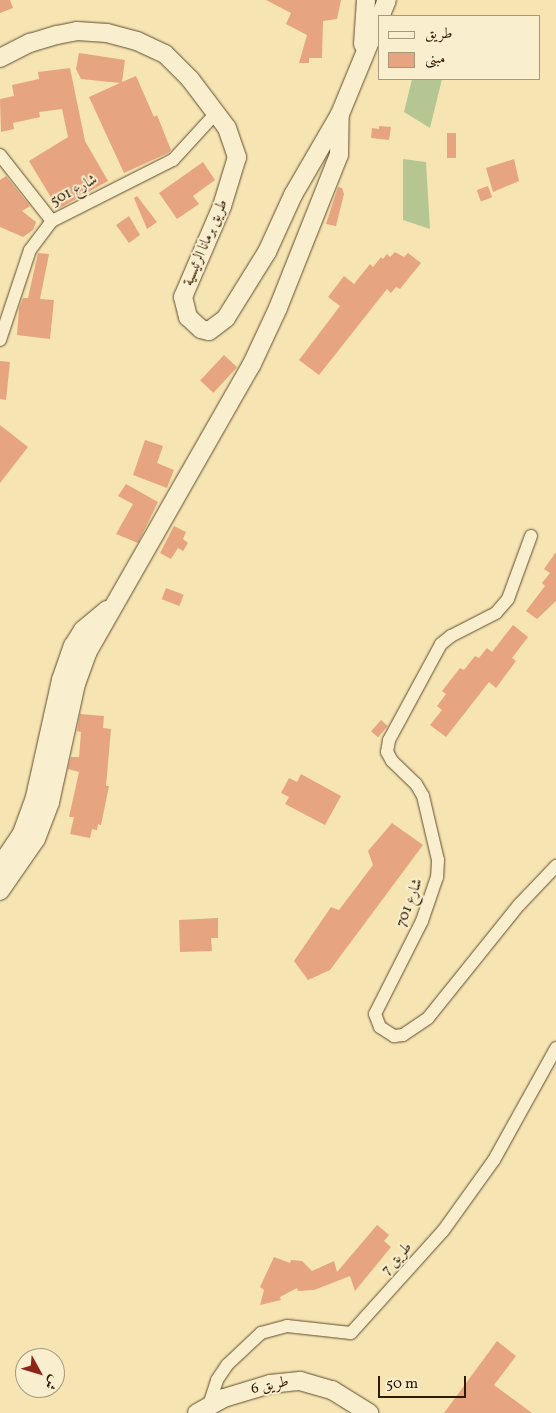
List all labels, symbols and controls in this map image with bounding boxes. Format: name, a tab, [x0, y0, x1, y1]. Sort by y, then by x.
legend	[378, 15, 541, 80]
text: طريق	[425, 24, 452, 45]
text: مبنى	[425, 49, 445, 70]
street label: شارع 501	[47, 171, 101, 211]
street label: طريق برمانا الرئيسية	[180, 197, 232, 289]
street label: شارع 701	[393, 876, 427, 930]
street label: طريق 7	[378, 1239, 416, 1279]
north arrow	[15, 1348, 65, 1398]
scale bar	[381, 1366, 468, 1398]
text: ش	[40, 1371, 63, 1393]
street label: طريق 6	[250, 1373, 290, 1399]
text: 50 m	[386, 1374, 418, 1395]

